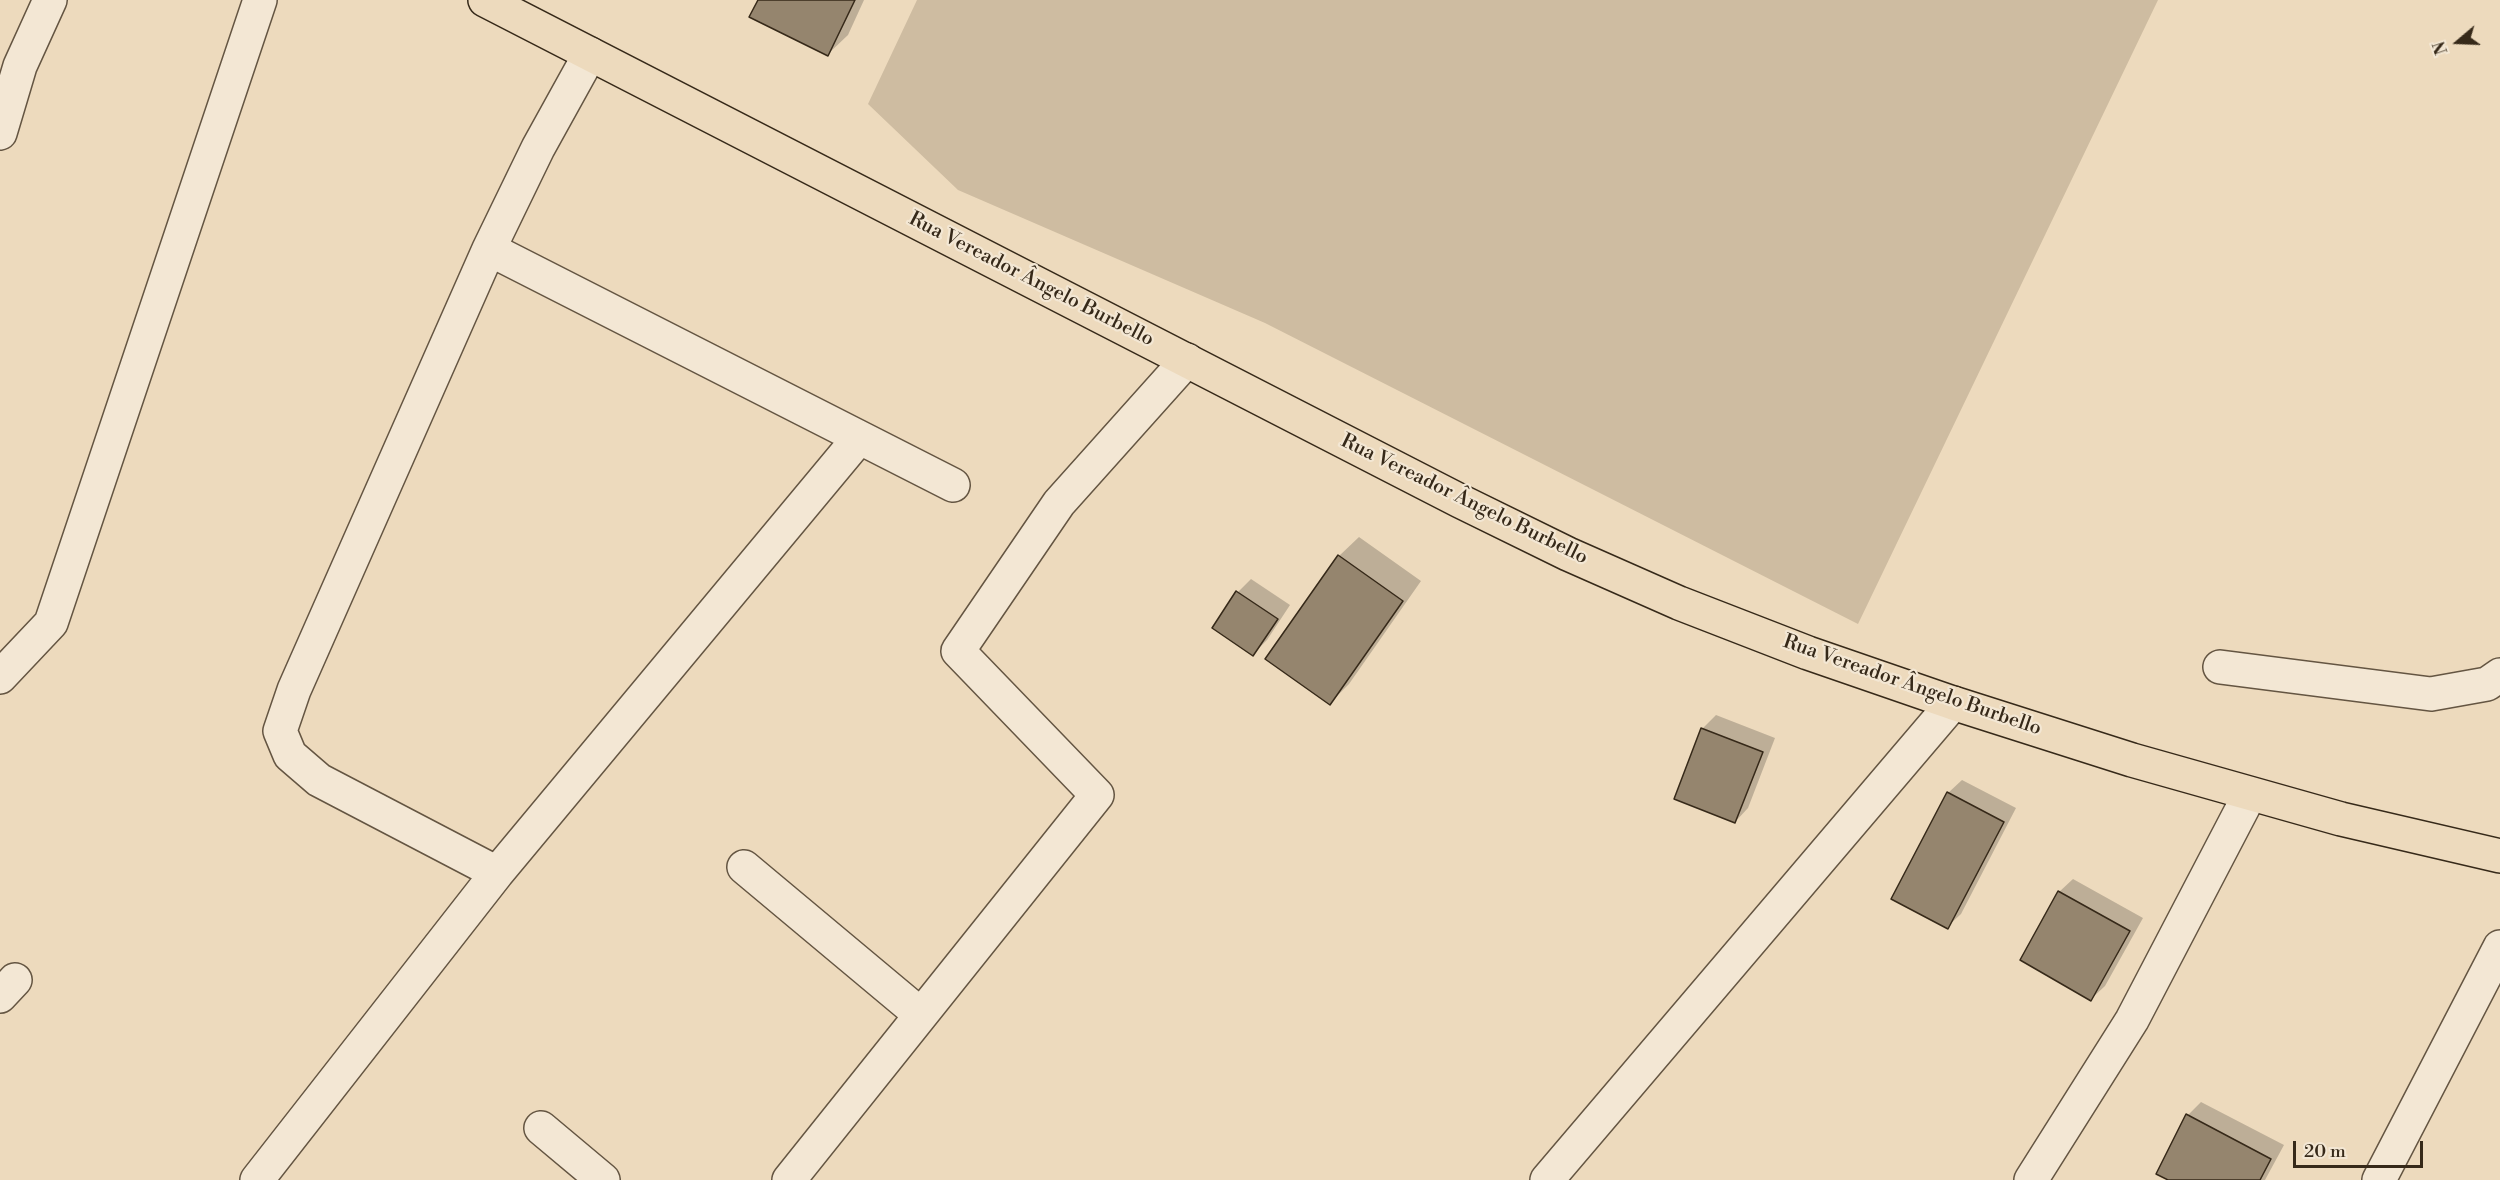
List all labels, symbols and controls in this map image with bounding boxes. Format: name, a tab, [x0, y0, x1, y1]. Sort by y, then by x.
north arrow	[2428, 12, 2488, 72]
text: N	[2429, 39, 2452, 57]
street label: Rua Vereador Ângelo Burbello	[904, 208, 1158, 352]
street label: Rua Vereador Ângelo Burbello	[1337, 430, 1591, 570]
street label: Rua Vereador Ângelo Burbello	[1780, 630, 2044, 742]
scale bar	[2296, 1129, 2426, 1167]
text: 20 m	[2304, 1140, 2346, 1163]

